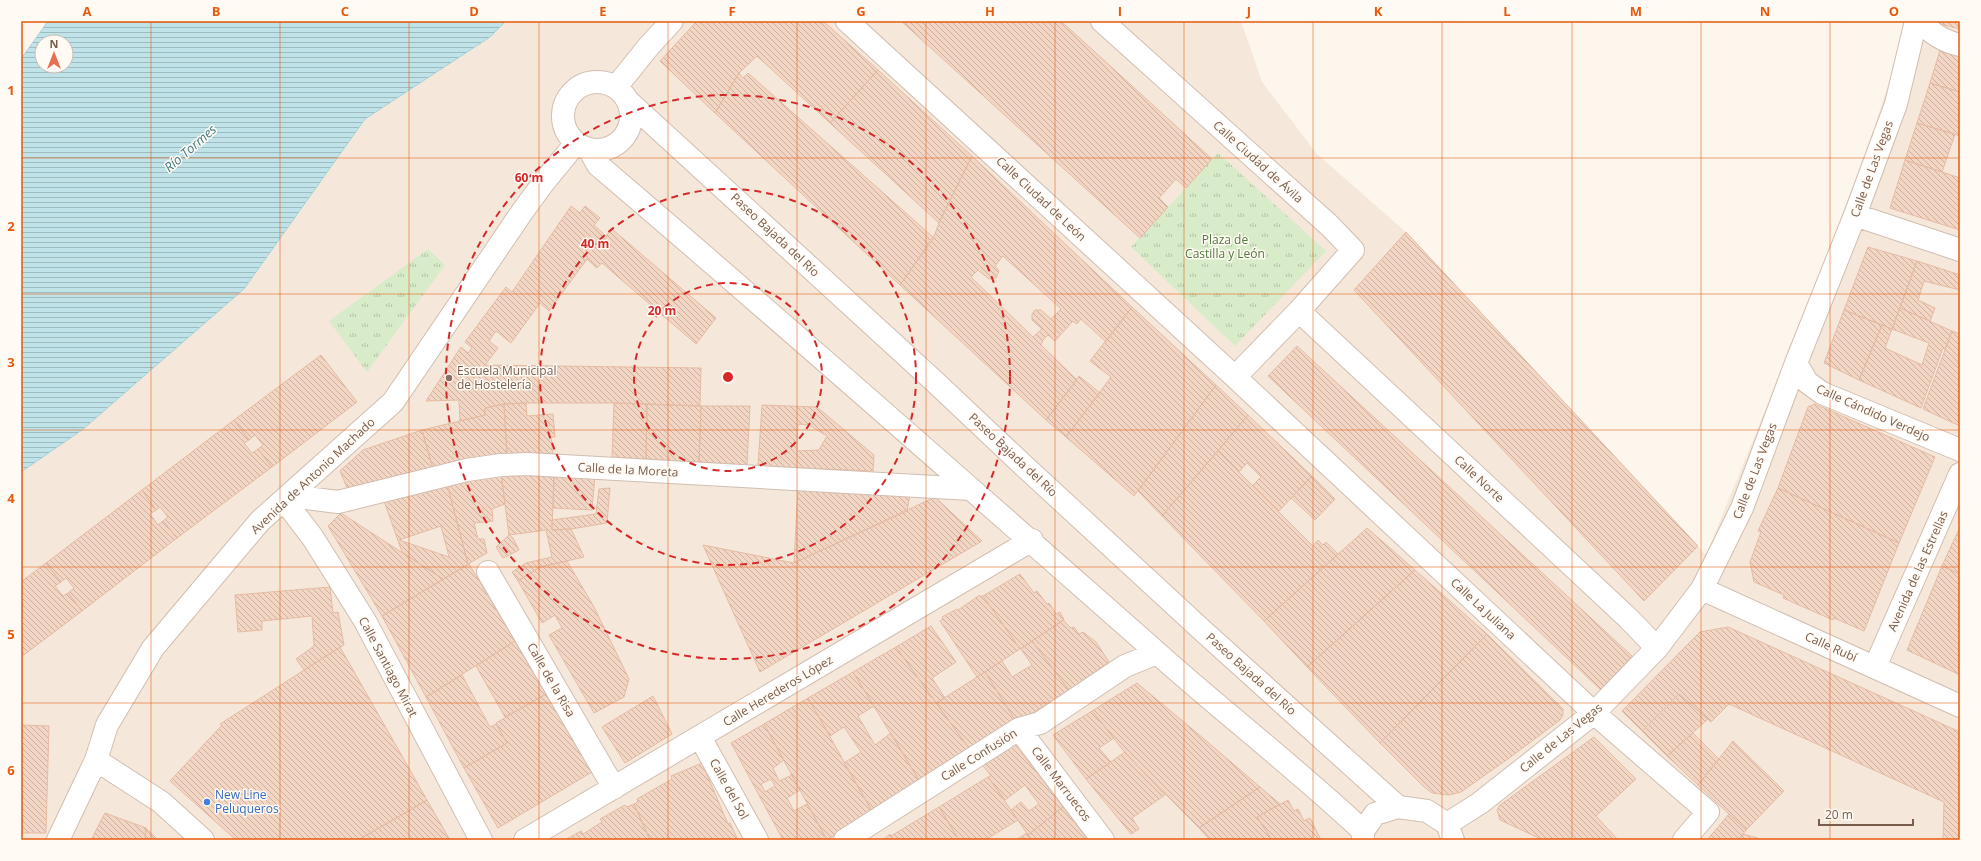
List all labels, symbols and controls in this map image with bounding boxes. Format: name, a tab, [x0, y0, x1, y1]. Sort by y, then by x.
text: A	[83, 2, 92, 20]
text: B	[212, 2, 221, 20]
text: C	[341, 2, 349, 20]
text: D	[469, 2, 479, 20]
text: E	[599, 2, 607, 20]
text: F	[728, 2, 736, 20]
text: G	[856, 2, 866, 20]
text: H	[985, 2, 995, 20]
text: I	[1118, 2, 1122, 20]
text: J	[1246, 2, 1251, 20]
text: K	[1374, 2, 1383, 20]
text: L	[1503, 2, 1511, 20]
text: M	[1630, 2, 1642, 20]
text: N	[1760, 2, 1770, 20]
text: O	[1889, 2, 1899, 20]
north arrow	[34, 34, 74, 74]
text: N	[50, 36, 58, 51]
text: 1	[7, 81, 15, 99]
street label: Calle Ciudad de Ávila	[1210, 116, 1307, 207]
street label: Calle de Las Vegas	[1846, 118, 1897, 220]
water label: Río Tormes	[160, 120, 220, 176]
street label: Calle Ciudad de León	[993, 152, 1090, 245]
text: 60 m	[515, 169, 543, 186]
street label: Paseo Bajada del Río	[727, 189, 823, 280]
text: 2	[7, 217, 15, 235]
park label: Plaza de Castilla y León	[1185, 231, 1265, 262]
text: 40 m	[581, 235, 609, 252]
text: 20 m	[648, 302, 676, 319]
text: 3	[7, 353, 15, 371]
place label: Escuela Municipal de Hostelería	[457, 362, 556, 393]
centre of rings	[721, 370, 735, 384]
marker: Escuela Municipal de Hostelería	[444, 373, 454, 383]
street label: Calle Cándido Verdejo	[1814, 380, 1933, 445]
street label: Paseo Bajada del Río	[965, 409, 1061, 500]
street label: Avenida de Antonio Machado	[247, 413, 378, 538]
street label: Calle de Las Vegas	[1728, 420, 1781, 521]
street label: Calle Norte	[1451, 451, 1508, 506]
street label: Calle de la Moreta	[577, 458, 679, 481]
text: 4	[7, 489, 15, 507]
street label: Avenida de las Estrellas	[1883, 508, 1952, 634]
street label: Calle La Juliana	[1447, 574, 1520, 643]
street label: Calle Santiago Mirat	[355, 614, 422, 720]
text: 5	[7, 625, 15, 643]
street label: Calle Rubí	[1802, 628, 1861, 666]
street label: Paseo Bajada del Río	[1203, 629, 1300, 719]
street label: Calle de la Risa	[523, 640, 580, 720]
street label: Calle Herederos López	[720, 651, 836, 730]
street label: Calle de Las Vegas	[1516, 699, 1606, 776]
street label: Calle Confusión	[937, 724, 1020, 785]
street label: Calle Marruecos	[1027, 743, 1095, 825]
street label: Calle del Sol	[706, 755, 753, 822]
text: 6	[7, 761, 15, 779]
place label: New Line Peluqueros	[215, 786, 279, 817]
marker: New Line Peluqueros	[202, 797, 212, 807]
scale bar	[1819, 801, 1913, 827]
text: 20 m	[1825, 806, 1853, 823]

